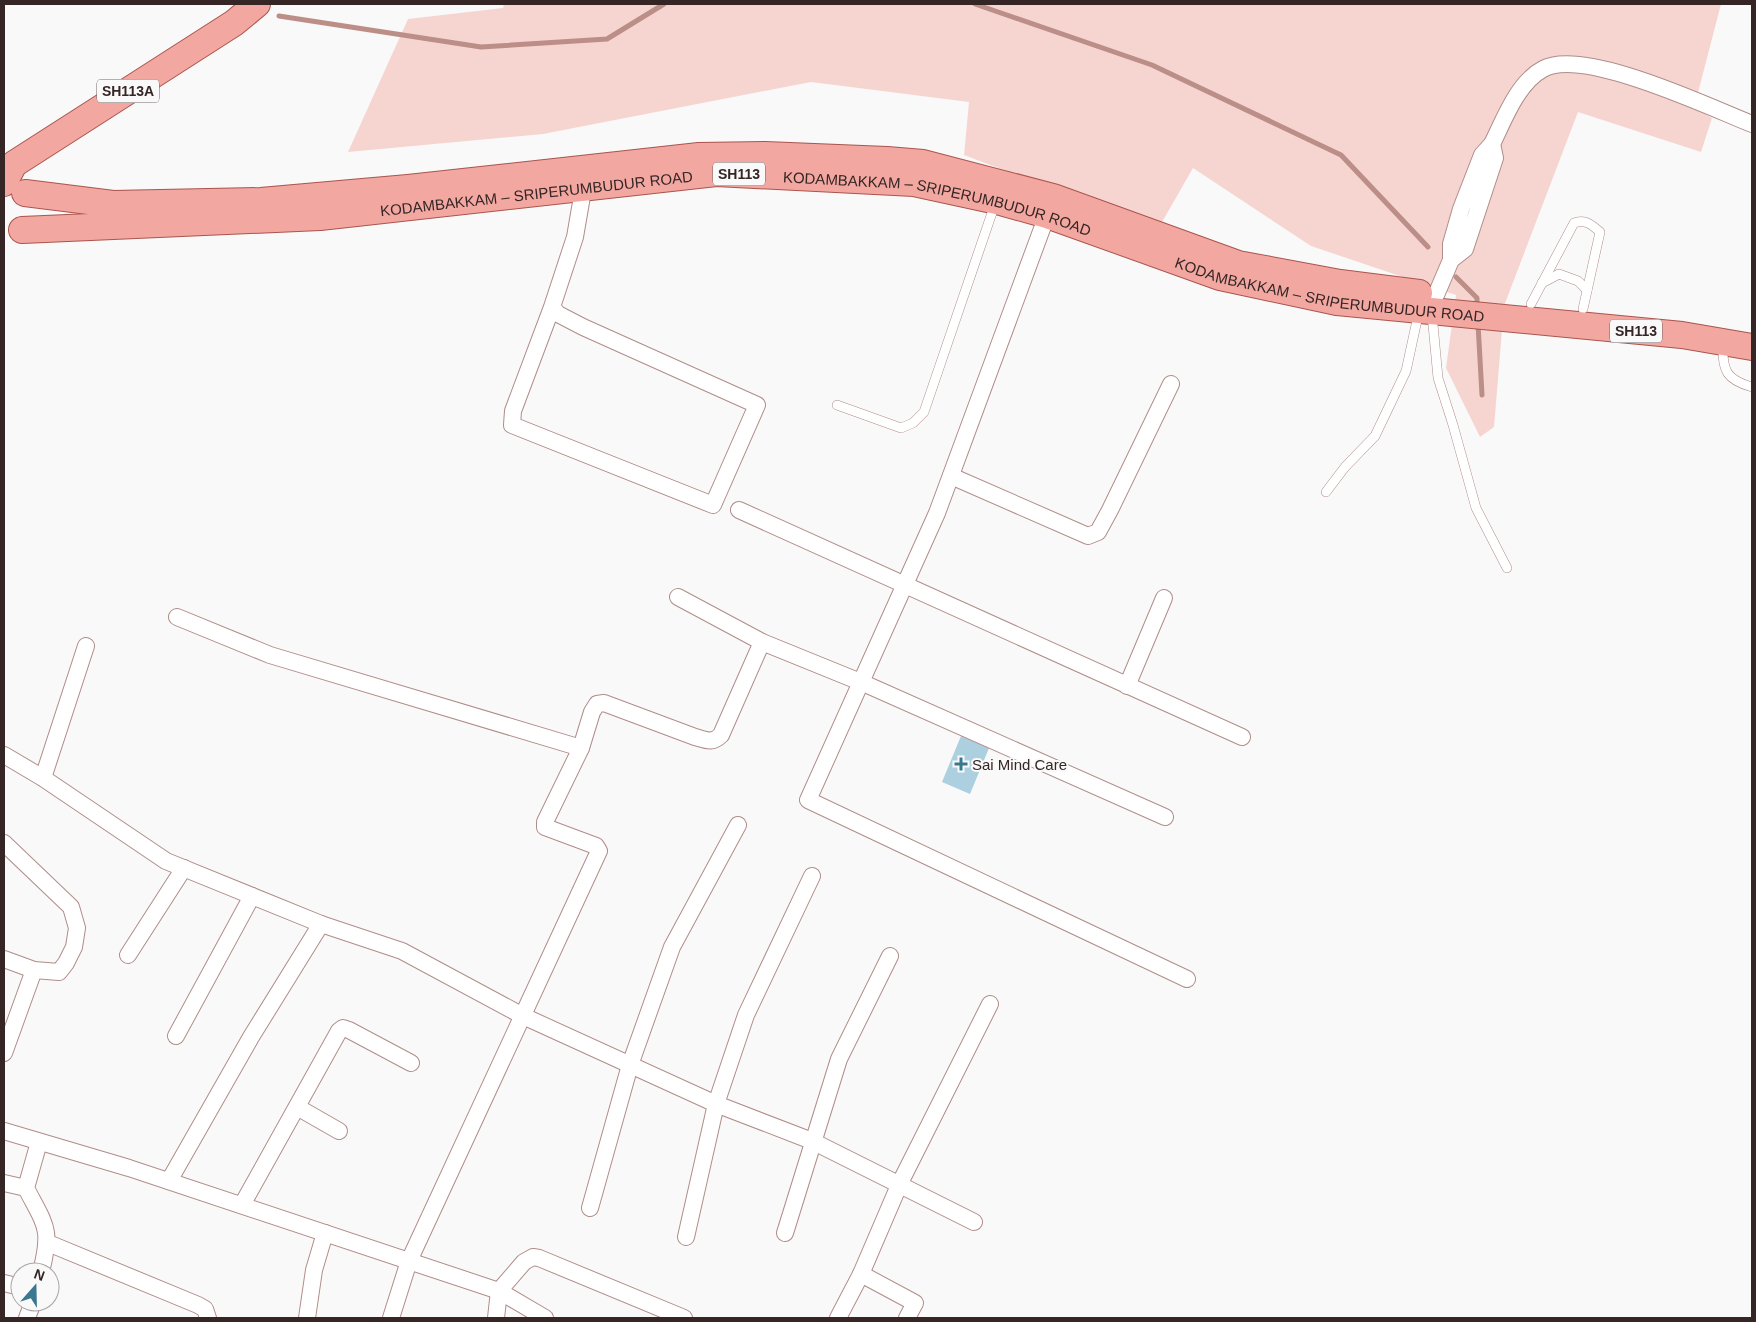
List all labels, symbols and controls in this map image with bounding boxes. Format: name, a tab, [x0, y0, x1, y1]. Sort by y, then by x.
road number: SH113A	[97, 80, 159, 102]
road number: SH113	[713, 162, 765, 185]
street label: KODAMBAKKAM – SRIPERUMBUDUR ROAD	[379, 167, 694, 219]
street label: KODAMBAKKAM – SRIPERUMBUDUR ROAD	[783, 168, 1094, 239]
street label: KODAMBAKKAM – SRIPERUMBUDUR ROAD	[1173, 253, 1485, 325]
road number: SH113	[1610, 320, 1662, 342]
place label: Sai Mind Care	[972, 756, 1067, 773]
marker: Sai Mind Care	[954, 757, 968, 771]
north arrow	[10, 1262, 60, 1312]
text: N	[32, 1266, 47, 1284]

